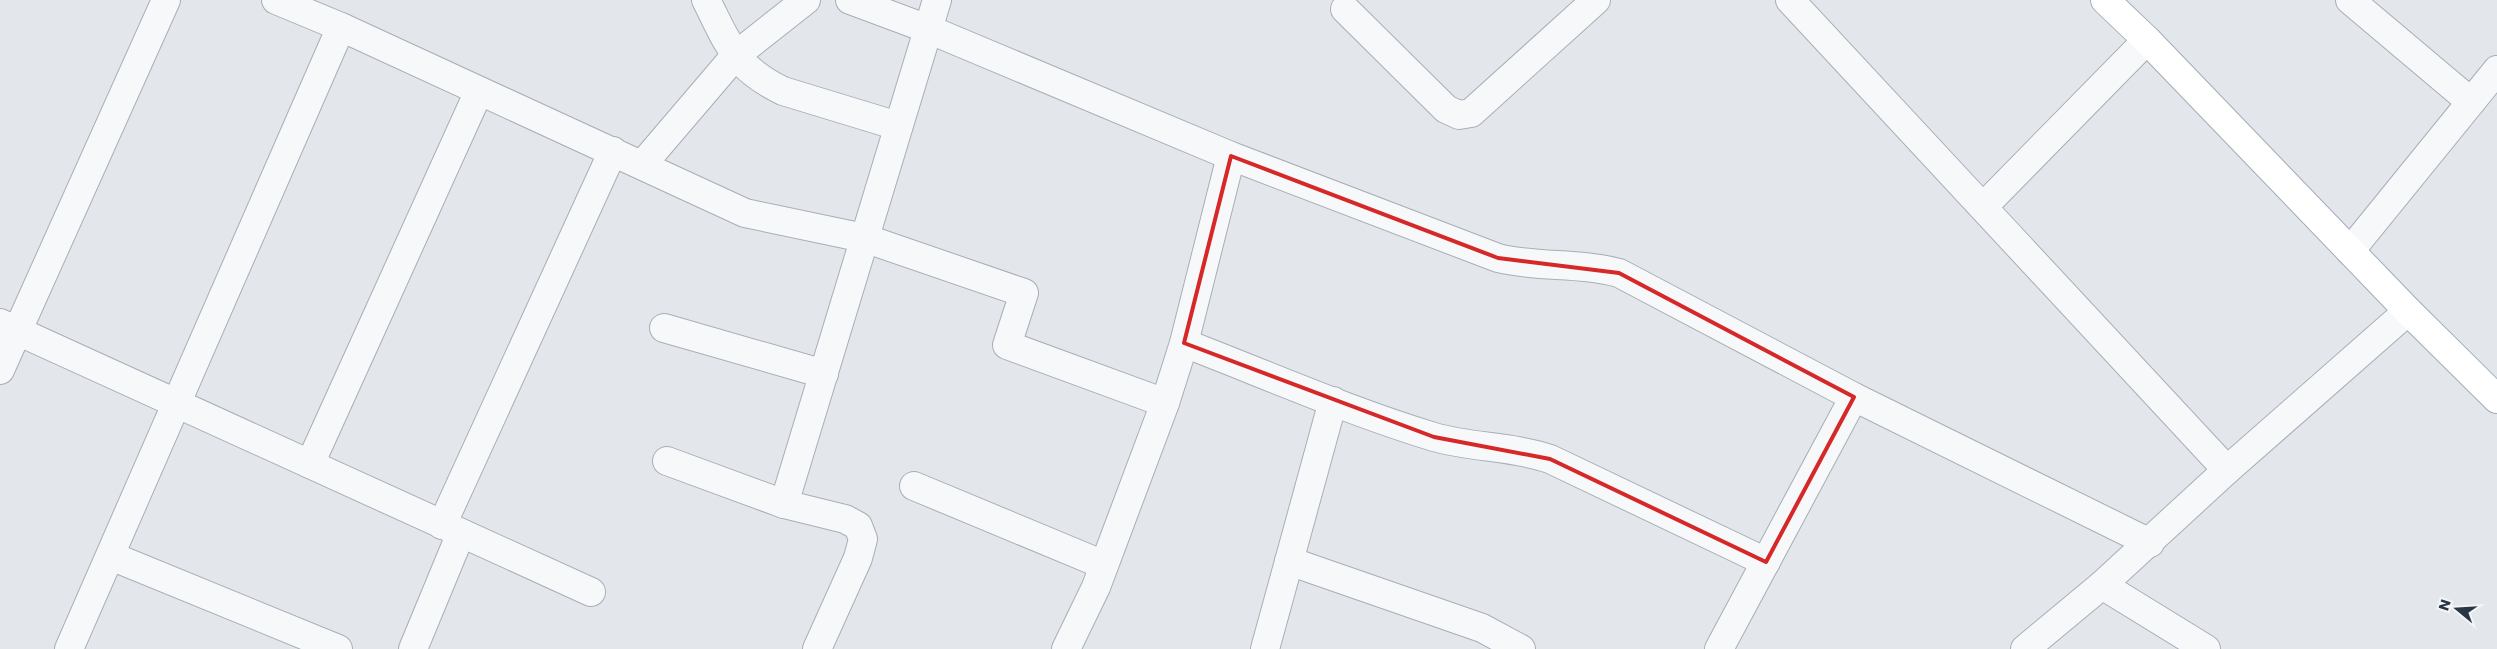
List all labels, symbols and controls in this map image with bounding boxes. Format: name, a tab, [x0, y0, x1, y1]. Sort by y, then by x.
north arrow	[2432, 584, 2482, 634]
text: N	[2433, 597, 2456, 613]

